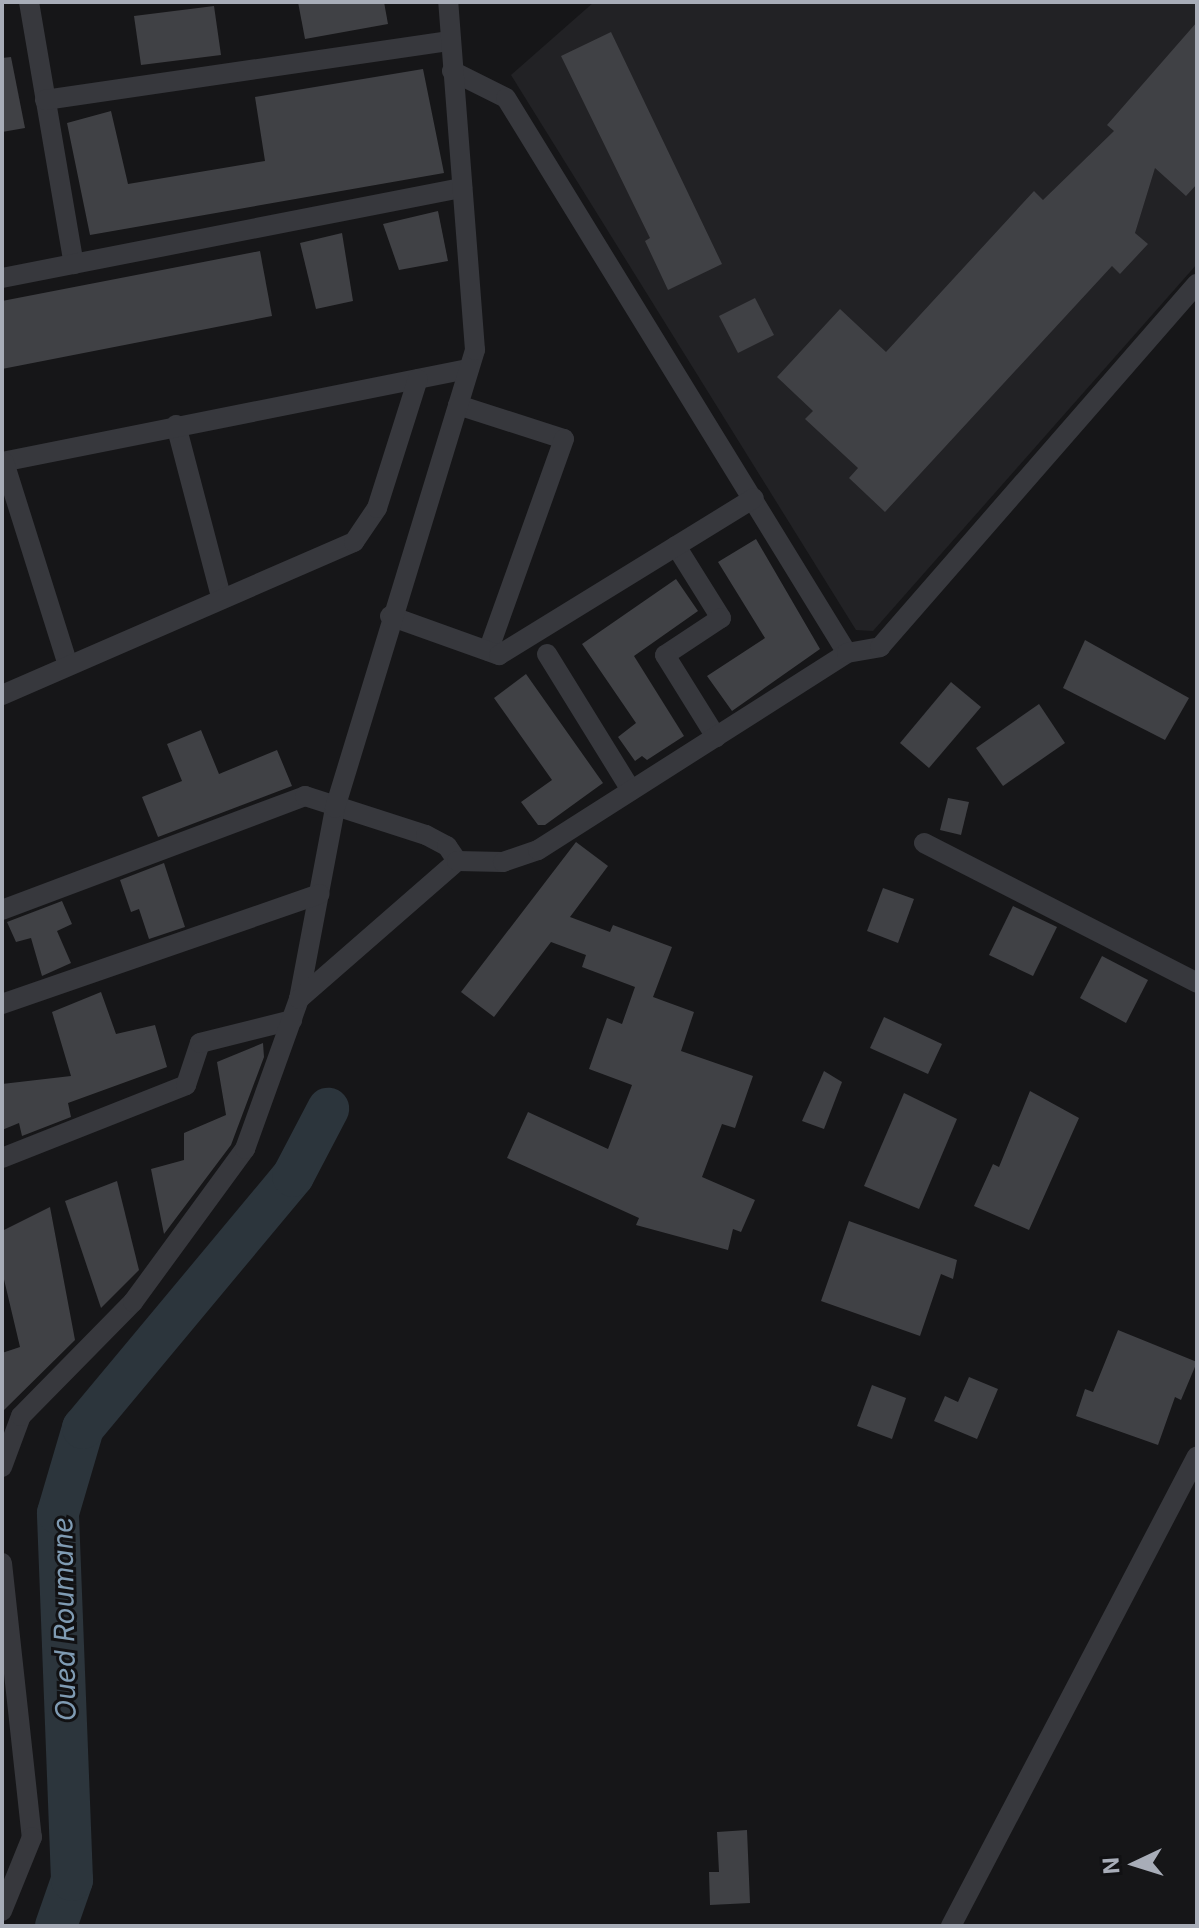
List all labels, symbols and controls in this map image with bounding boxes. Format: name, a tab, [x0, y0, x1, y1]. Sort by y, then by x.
water label: Oued Roumane	[45, 1516, 83, 1722]
north arrow	[1095, 1824, 1175, 1904]
text: N	[1098, 1856, 1125, 1875]

